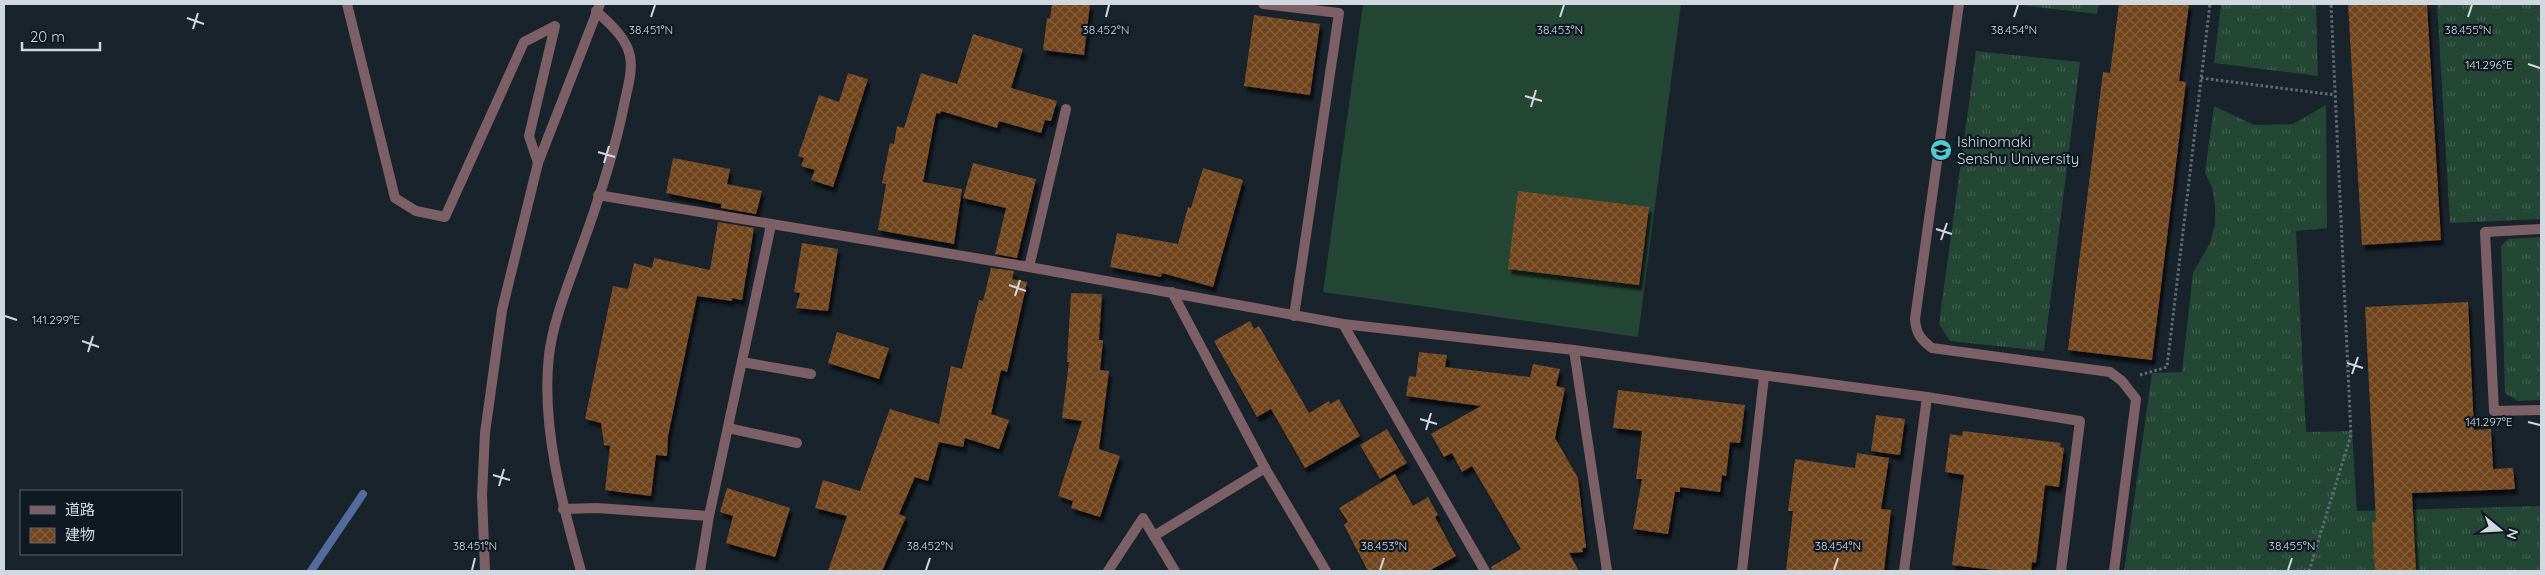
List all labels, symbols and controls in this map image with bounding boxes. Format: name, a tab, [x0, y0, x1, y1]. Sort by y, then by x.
scale bar	[22, 20, 100, 52]
text: 38.451°N	[629, 22, 673, 37]
text: 38.452°N	[1083, 22, 1129, 37]
text: 38.453°N	[1537, 22, 1583, 37]
text: 38.454°N	[1991, 22, 2037, 37]
text: 38.455°N	[2445, 22, 2491, 37]
text: 20 m	[30, 27, 65, 46]
text: 141.296°E	[2465, 57, 2513, 72]
place label: Ishinomaki Senshu University	[1957, 132, 2079, 168]
school or university icon: Ishinomaki Senshu University	[1929, 138, 1953, 162]
text: 141.299°E	[32, 312, 80, 327]
text: 141.297°E	[2465, 414, 2513, 429]
legend	[20, 490, 182, 555]
text: 道路	[65, 500, 95, 519]
north arrow	[2475, 505, 2525, 555]
text: 建物	[65, 525, 95, 544]
text: N	[2502, 526, 2523, 542]
text: 38.451°N	[453, 538, 497, 553]
text: 38.452°N	[907, 538, 953, 553]
text: 38.453°N	[1361, 538, 1407, 553]
text: 38.454°N	[1815, 538, 1861, 553]
text: 38.455°N	[2269, 538, 2315, 553]

